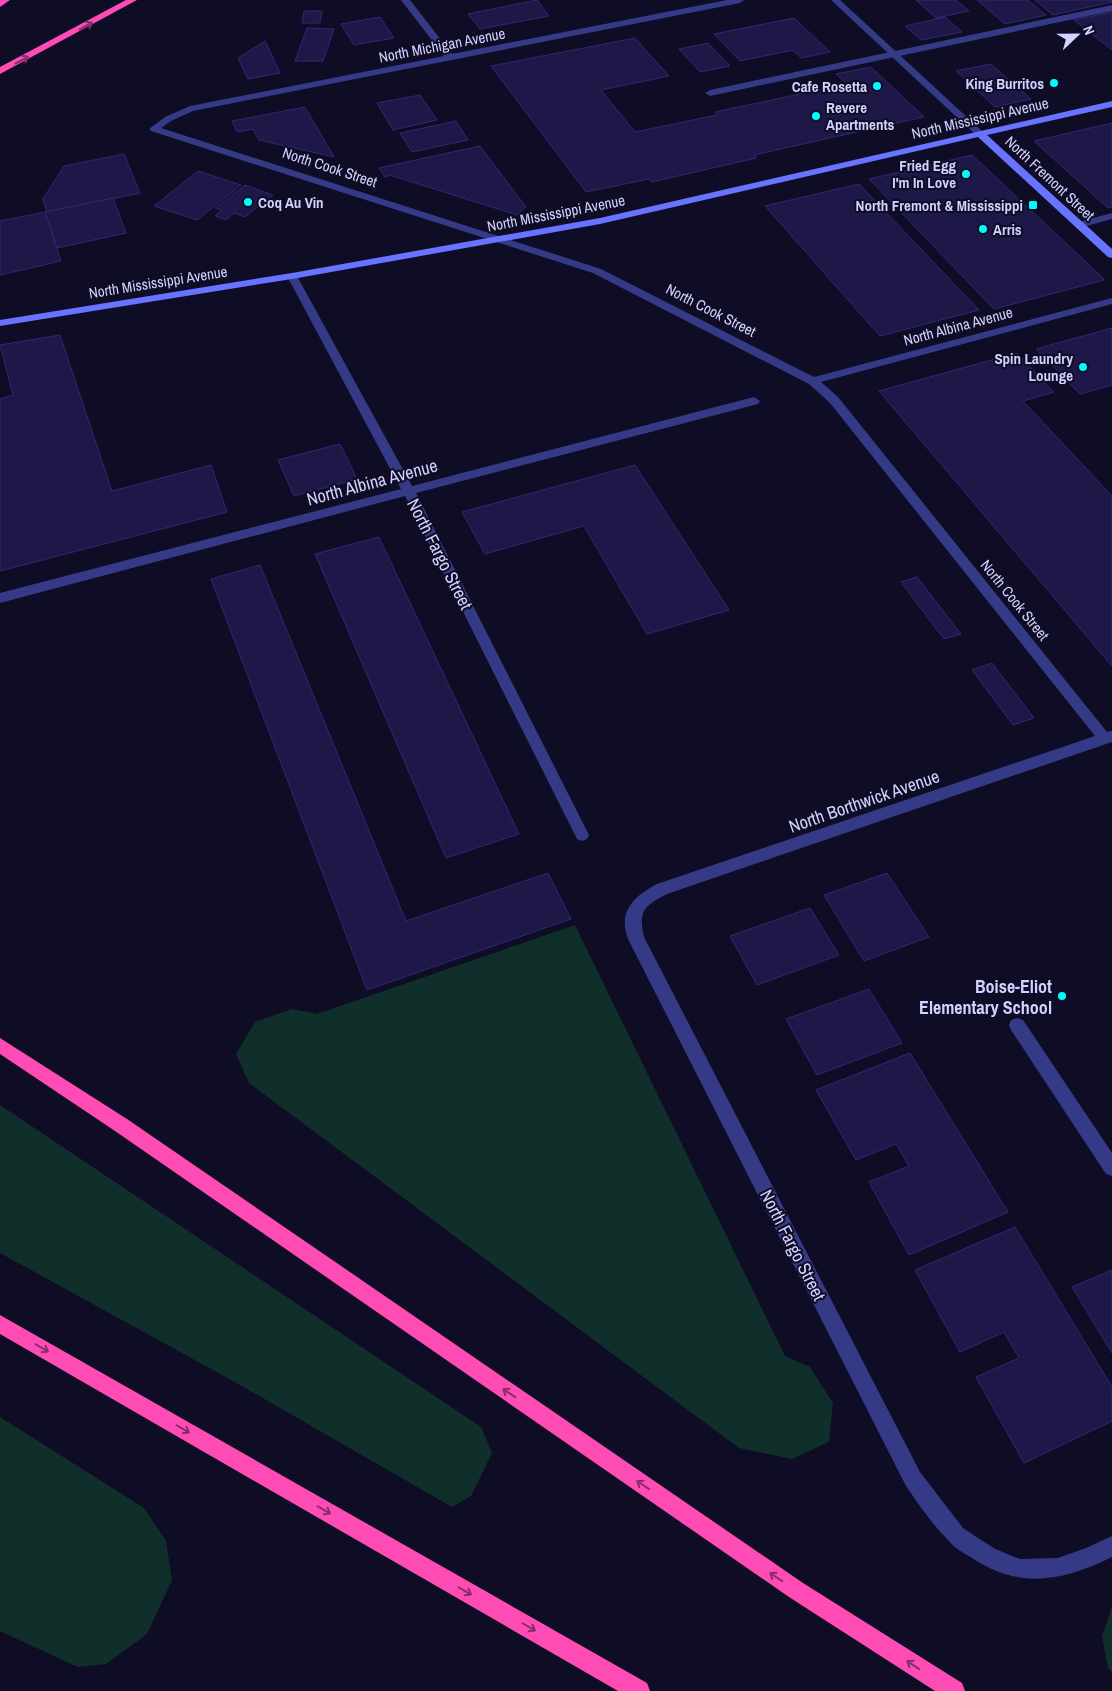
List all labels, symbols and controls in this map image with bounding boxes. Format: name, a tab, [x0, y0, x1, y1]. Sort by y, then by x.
north arrow	[1052, 10, 1102, 60]
one-way arrow	[78, 20, 93, 30]
street label: North Michigan Avenue	[377, 22, 507, 68]
text: N	[1079, 23, 1099, 37]
one-way arrow	[14, 55, 29, 65]
place label: King Burritos	[965, 73, 1044, 94]
place label: Cafe Rosetta	[792, 76, 867, 97]
marker: King Burritos	[1048, 77, 1060, 89]
marker: Cafe Rosetta	[871, 80, 883, 92]
street label: North Mississippi Avenue	[909, 92, 1051, 144]
place label: Revere Apartments	[826, 97, 895, 135]
marker: Revere Apartments	[810, 110, 822, 122]
street label: North Fremont Street	[1001, 131, 1100, 225]
street label: North Cook Street	[280, 142, 381, 192]
place label: Fried Egg I'm In Love	[892, 155, 956, 193]
marker: Fried Egg I'm In Love	[960, 168, 972, 180]
street label: North Mississippi Avenue	[485, 189, 627, 237]
place label: Coq Au Vin	[258, 192, 324, 213]
place label: North Fremont & Mississippi	[856, 195, 1023, 216]
marker: Coq Au Vin	[242, 196, 254, 208]
marker: North Fremont & Mississippi	[1027, 199, 1039, 211]
place label: Arris	[993, 219, 1022, 240]
marker: Arris	[977, 223, 989, 235]
street label: North Mississippi Avenue	[87, 261, 229, 303]
street label: North Cook Street	[662, 278, 760, 342]
street label: North Albina Avenue	[901, 301, 1015, 351]
place label: Spin Laundry Lounge	[994, 348, 1073, 386]
marker: Spin Laundry Lounge	[1077, 361, 1089, 373]
street label: North Albina Avenue	[304, 453, 440, 511]
street label: North Fargo Street	[401, 494, 479, 614]
street label: North Cook Street	[976, 555, 1054, 645]
street label: North Borthwick Avenue	[785, 763, 943, 839]
place label: Boise-Eliot Elementary School	[919, 974, 1052, 1020]
marker: Boise-Eliot Elementary School	[1056, 990, 1068, 1002]
street label: North Fargo Street	[754, 1185, 832, 1305]
one-way arrow	[35, 1343, 50, 1353]
one-way arrow	[502, 1388, 516, 1398]
one-way arrow	[176, 1424, 191, 1434]
one-way arrow	[636, 1480, 650, 1490]
one-way arrow	[316, 1506, 331, 1515]
one-way arrow	[770, 1572, 784, 1582]
one-way arrow	[457, 1586, 472, 1596]
one-way arrow	[521, 1623, 535, 1633]
one-way arrow	[906, 1659, 920, 1670]

